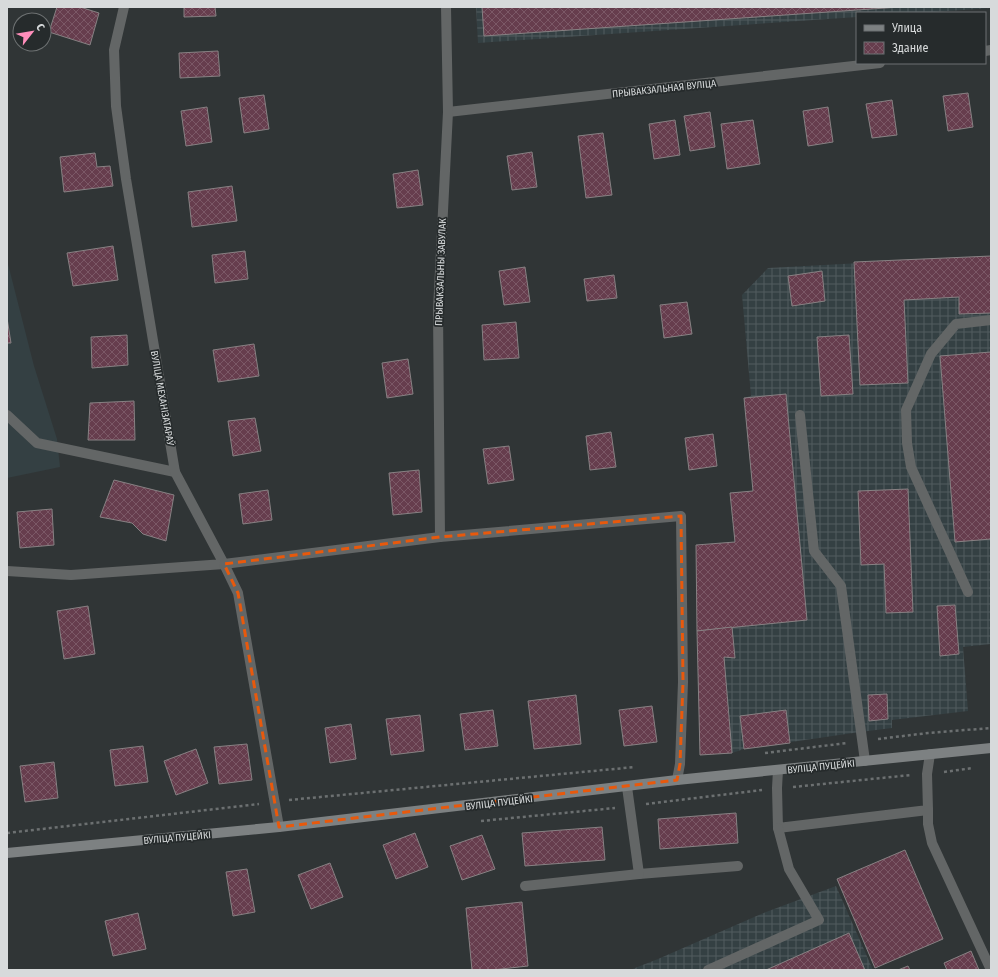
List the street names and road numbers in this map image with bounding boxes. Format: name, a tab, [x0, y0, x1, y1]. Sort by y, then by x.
street label: ПРЫВАКЗАЛЬНАЯ ВУЛІЦА	[612, 77, 717, 100]
street label: ПРЫВАКЗАЛЬНЫ ЗАВУЛАК	[433, 217, 449, 326]
street label: ВУЛІЦА МЕХАНІЗАТАРАЎ	[148, 349, 178, 447]
street label: ВУЛІЦА ПУЦЕЙКІ	[787, 756, 855, 776]
street label: ВУЛІЦА ПУЦЕЙКІ	[465, 792, 533, 813]
street label: ВУЛІЦА ПУЦЕЙКІ	[143, 828, 211, 847]

